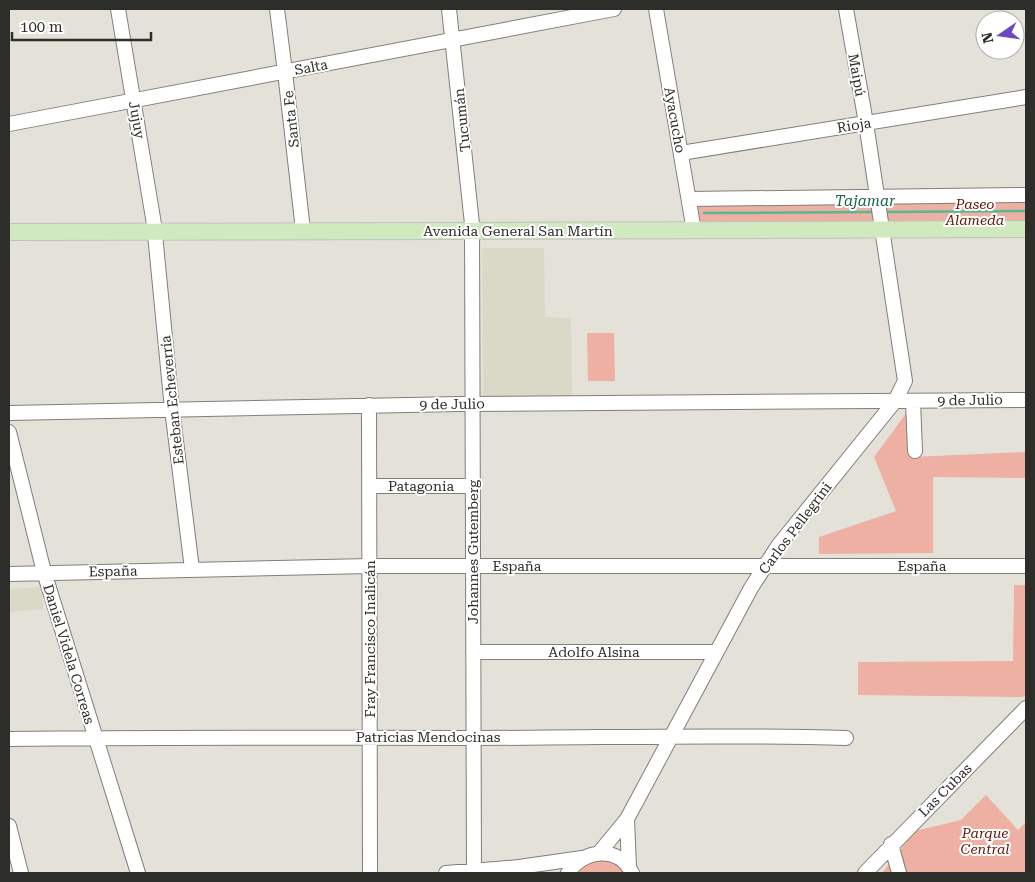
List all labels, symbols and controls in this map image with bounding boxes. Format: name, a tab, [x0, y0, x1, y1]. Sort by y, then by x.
scale bar	[12, 10, 151, 42]
north arrow	[975, 10, 1025, 60]
text: 100 m	[20, 18, 63, 36]
text: N	[978, 31, 996, 45]
street label: Maipú	[845, 52, 869, 98]
street label: Salta	[293, 56, 329, 78]
street label: Ayacucho	[661, 86, 689, 154]
street label: Tucumán	[451, 87, 473, 153]
street label: Santa Fe	[280, 89, 302, 148]
street label: Jujuy	[126, 100, 148, 141]
street label: Rioja	[836, 114, 873, 136]
water label: Tajamar	[835, 192, 896, 210]
park label: Paseo Alameda	[945, 196, 1004, 228]
street label: Avenida General San Martín	[423, 223, 613, 239]
street label: Esteban Echeverría	[157, 334, 187, 465]
street label: 9 de Julio	[937, 391, 1003, 409]
street label: 9 de Julio	[419, 395, 485, 413]
street label: Patagonia	[388, 478, 454, 494]
street label: Carlos Pellegrini	[755, 479, 835, 577]
street label: Johannes Gutemberg	[465, 480, 481, 624]
street label: España	[493, 558, 542, 574]
street label: España	[898, 558, 947, 574]
street label: Fray Francisco Inalicán	[362, 560, 378, 718]
street label: España	[88, 563, 138, 579]
street label: Daniel Videla Correas	[40, 582, 98, 726]
street label: Adolfo Alsina	[548, 644, 640, 660]
street label: Patricias Mendocinas	[356, 729, 501, 745]
street label: Las Cubas	[915, 760, 975, 820]
park label: Parque Central	[960, 825, 1010, 857]

